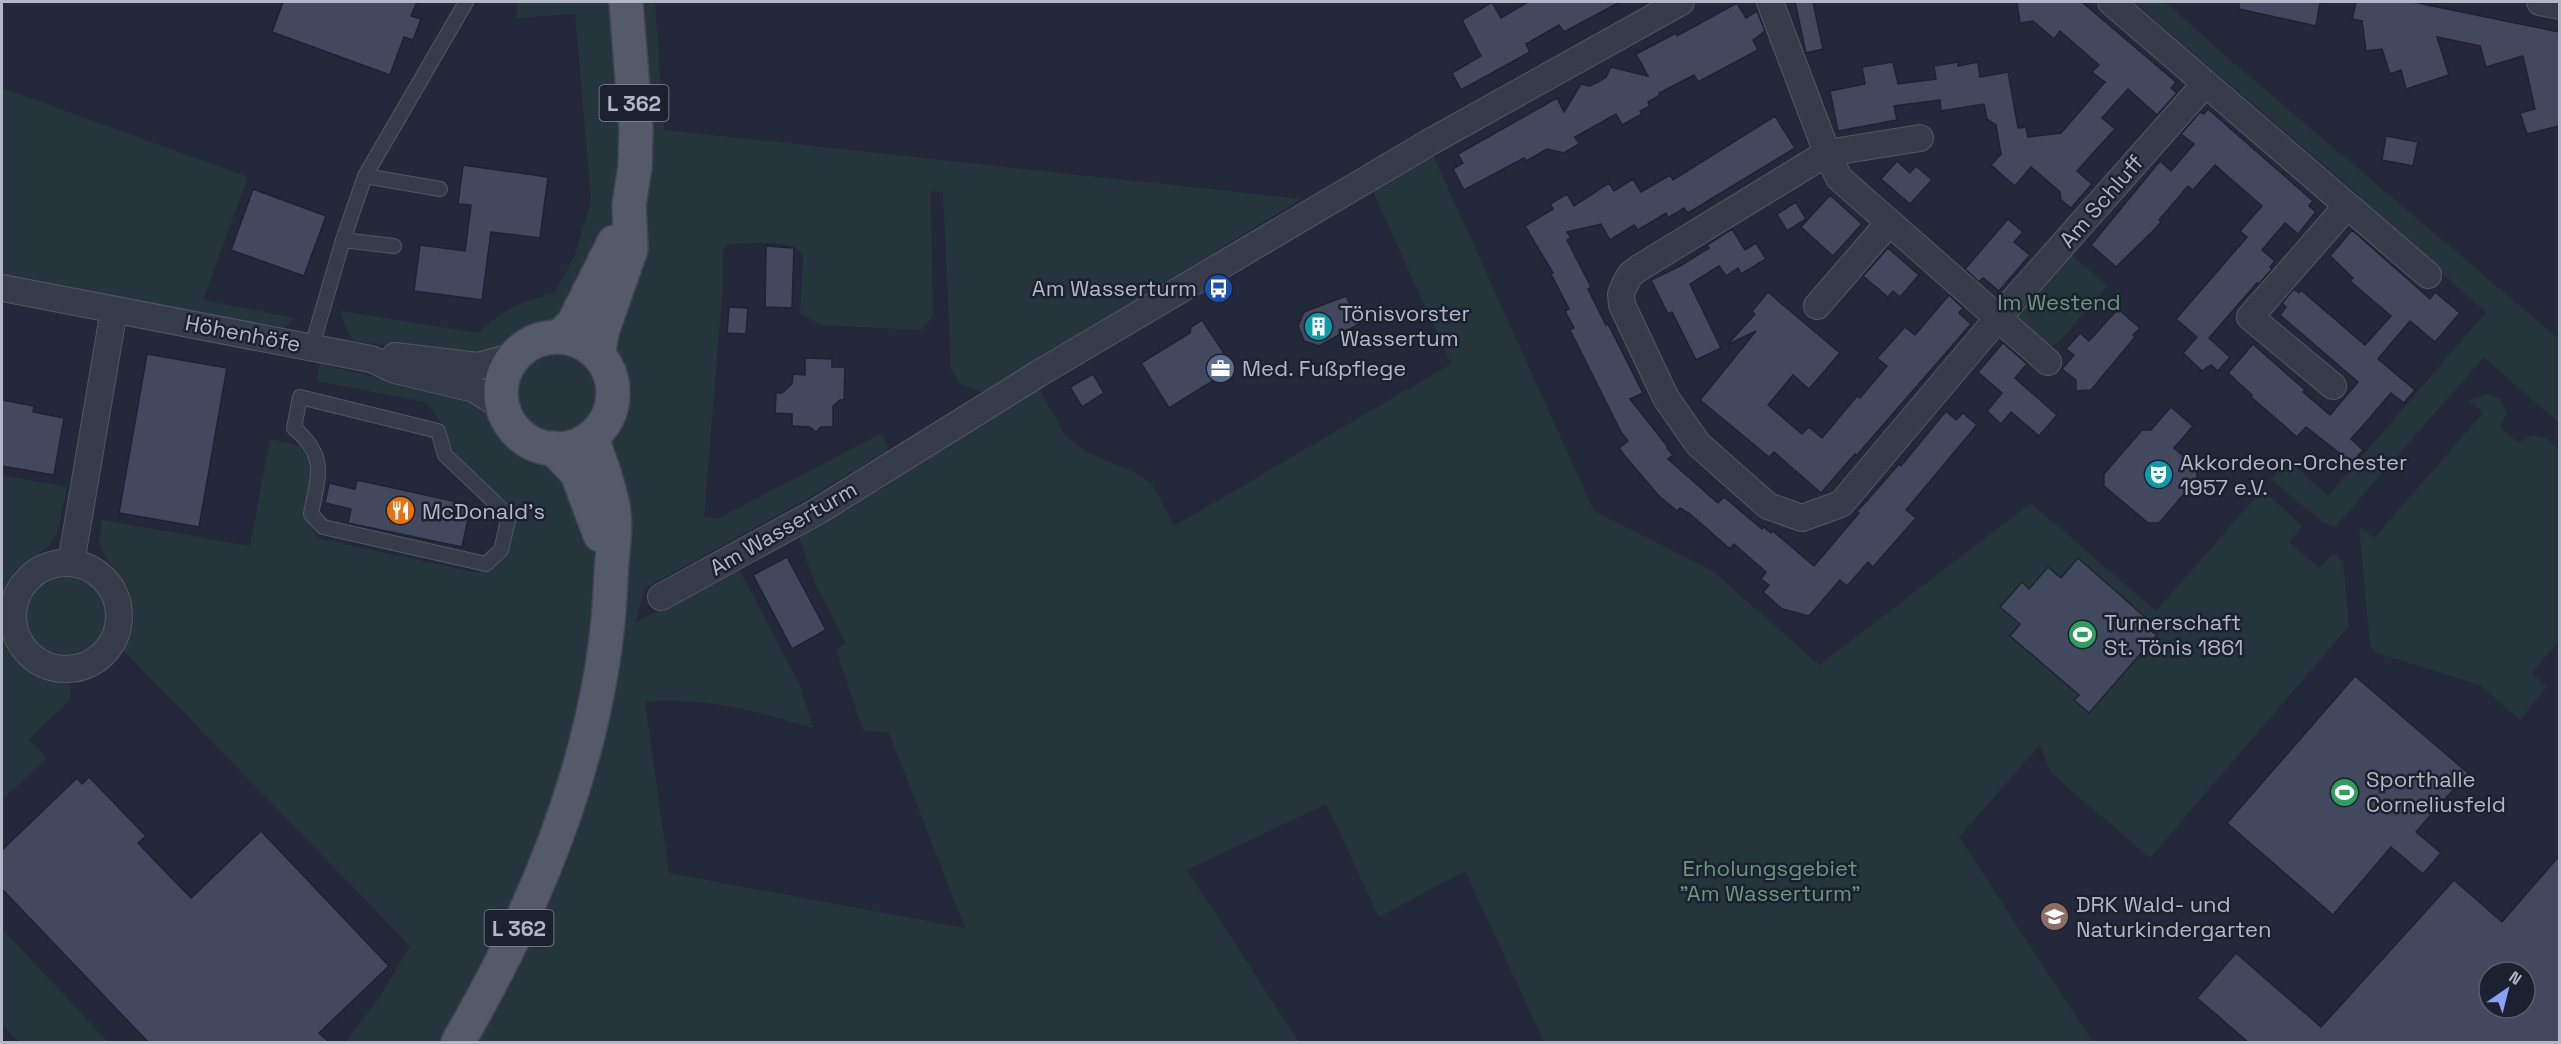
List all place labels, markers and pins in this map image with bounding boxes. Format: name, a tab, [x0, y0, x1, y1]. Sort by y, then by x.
bus stop icon: Am Wasserturm	[1202, 272, 1234, 304]
place label: Am Wasserturm	[1032, 274, 1197, 302]
place label: Tönisvorster Wassertum	[1340, 299, 1470, 352]
building icon: Tönisvorster Wassertum	[1303, 310, 1335, 342]
office icon: Med. Fußpflege	[1205, 352, 1237, 384]
place label: Med. Fußpflege	[1242, 354, 1406, 382]
place label: Akkordeon-Orchester 1957 e.V.	[2180, 448, 2407, 501]
theatre icon: Akkordeon-Orchester 1957 e.V.	[2143, 459, 2175, 491]
restaurant icon: McDonald's	[385, 495, 417, 527]
place label: McDonald's	[422, 497, 545, 525]
place label: Turnerschaft St. Tönis 1861	[2104, 608, 2244, 661]
sports icon: Turnerschaft St. Tönis 1861	[2067, 619, 2099, 651]
place label: Sporthalle Corneliusfeld	[2366, 765, 2506, 818]
sports icon: Sporthalle Corneliusfeld	[2329, 776, 2361, 808]
place label: DRK Wald- und Naturkindergarten	[2076, 890, 2272, 943]
school or university icon: DRK Wald- und Naturkindergarten	[2039, 901, 2071, 933]

